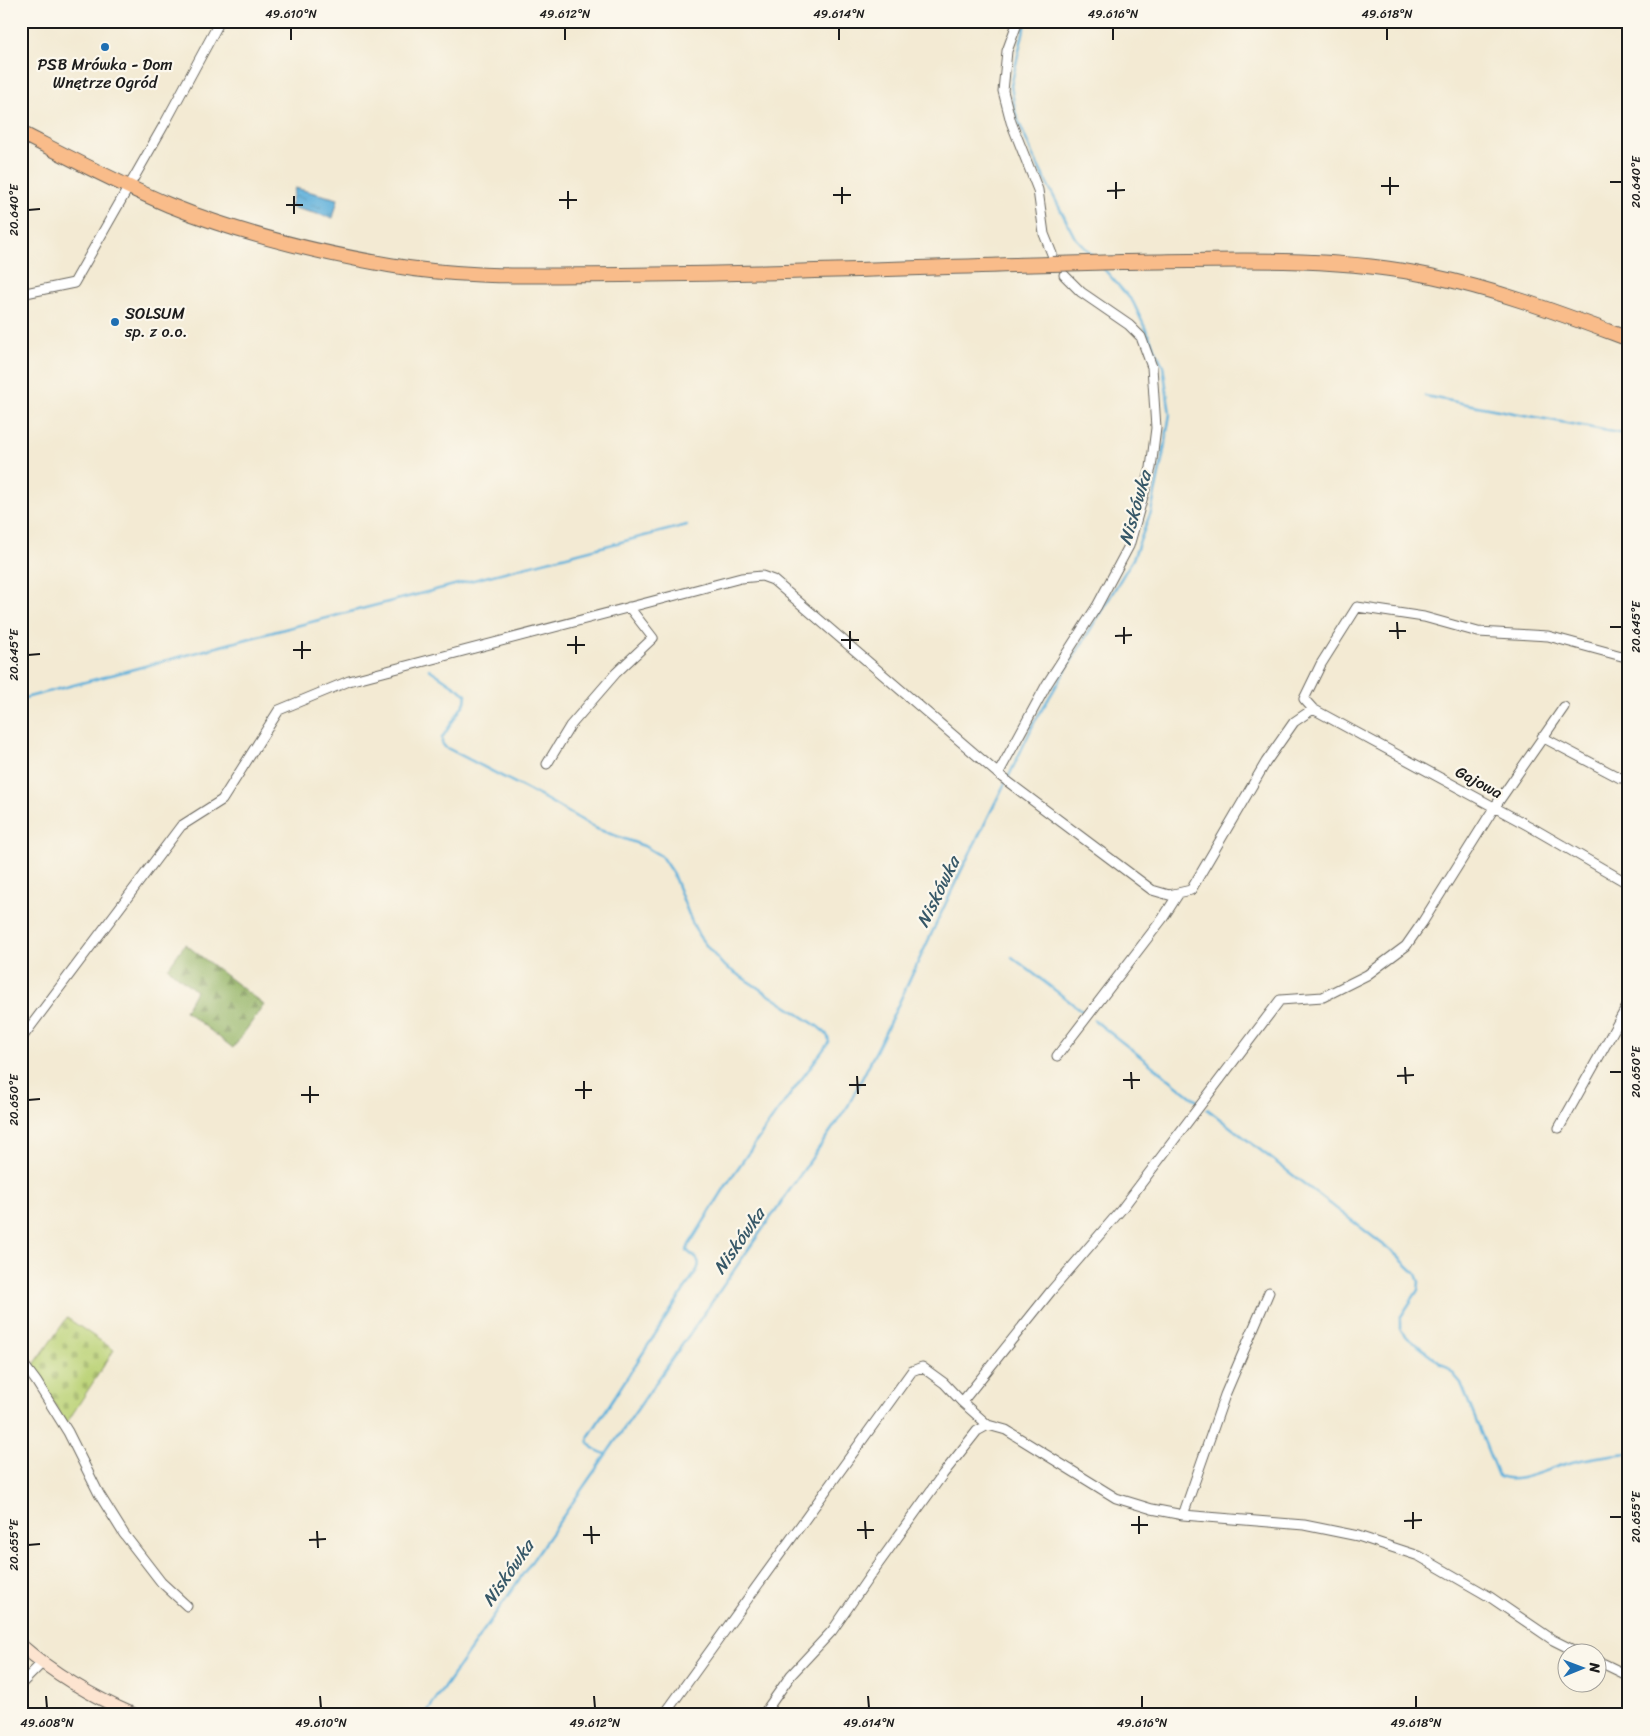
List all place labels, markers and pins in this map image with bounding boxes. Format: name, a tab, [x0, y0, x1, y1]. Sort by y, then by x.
marker: PSB Mrówka - Dom Wnętrze Ogród	[99, 41, 111, 53]
place label: PSB Mrówka - Dom Wnętrze Ogród	[37, 50, 173, 97]
place label: SOLSUM sp. z o.o.	[124, 299, 187, 346]
marker: SOLSUM sp. z o.o.	[109, 316, 121, 328]

